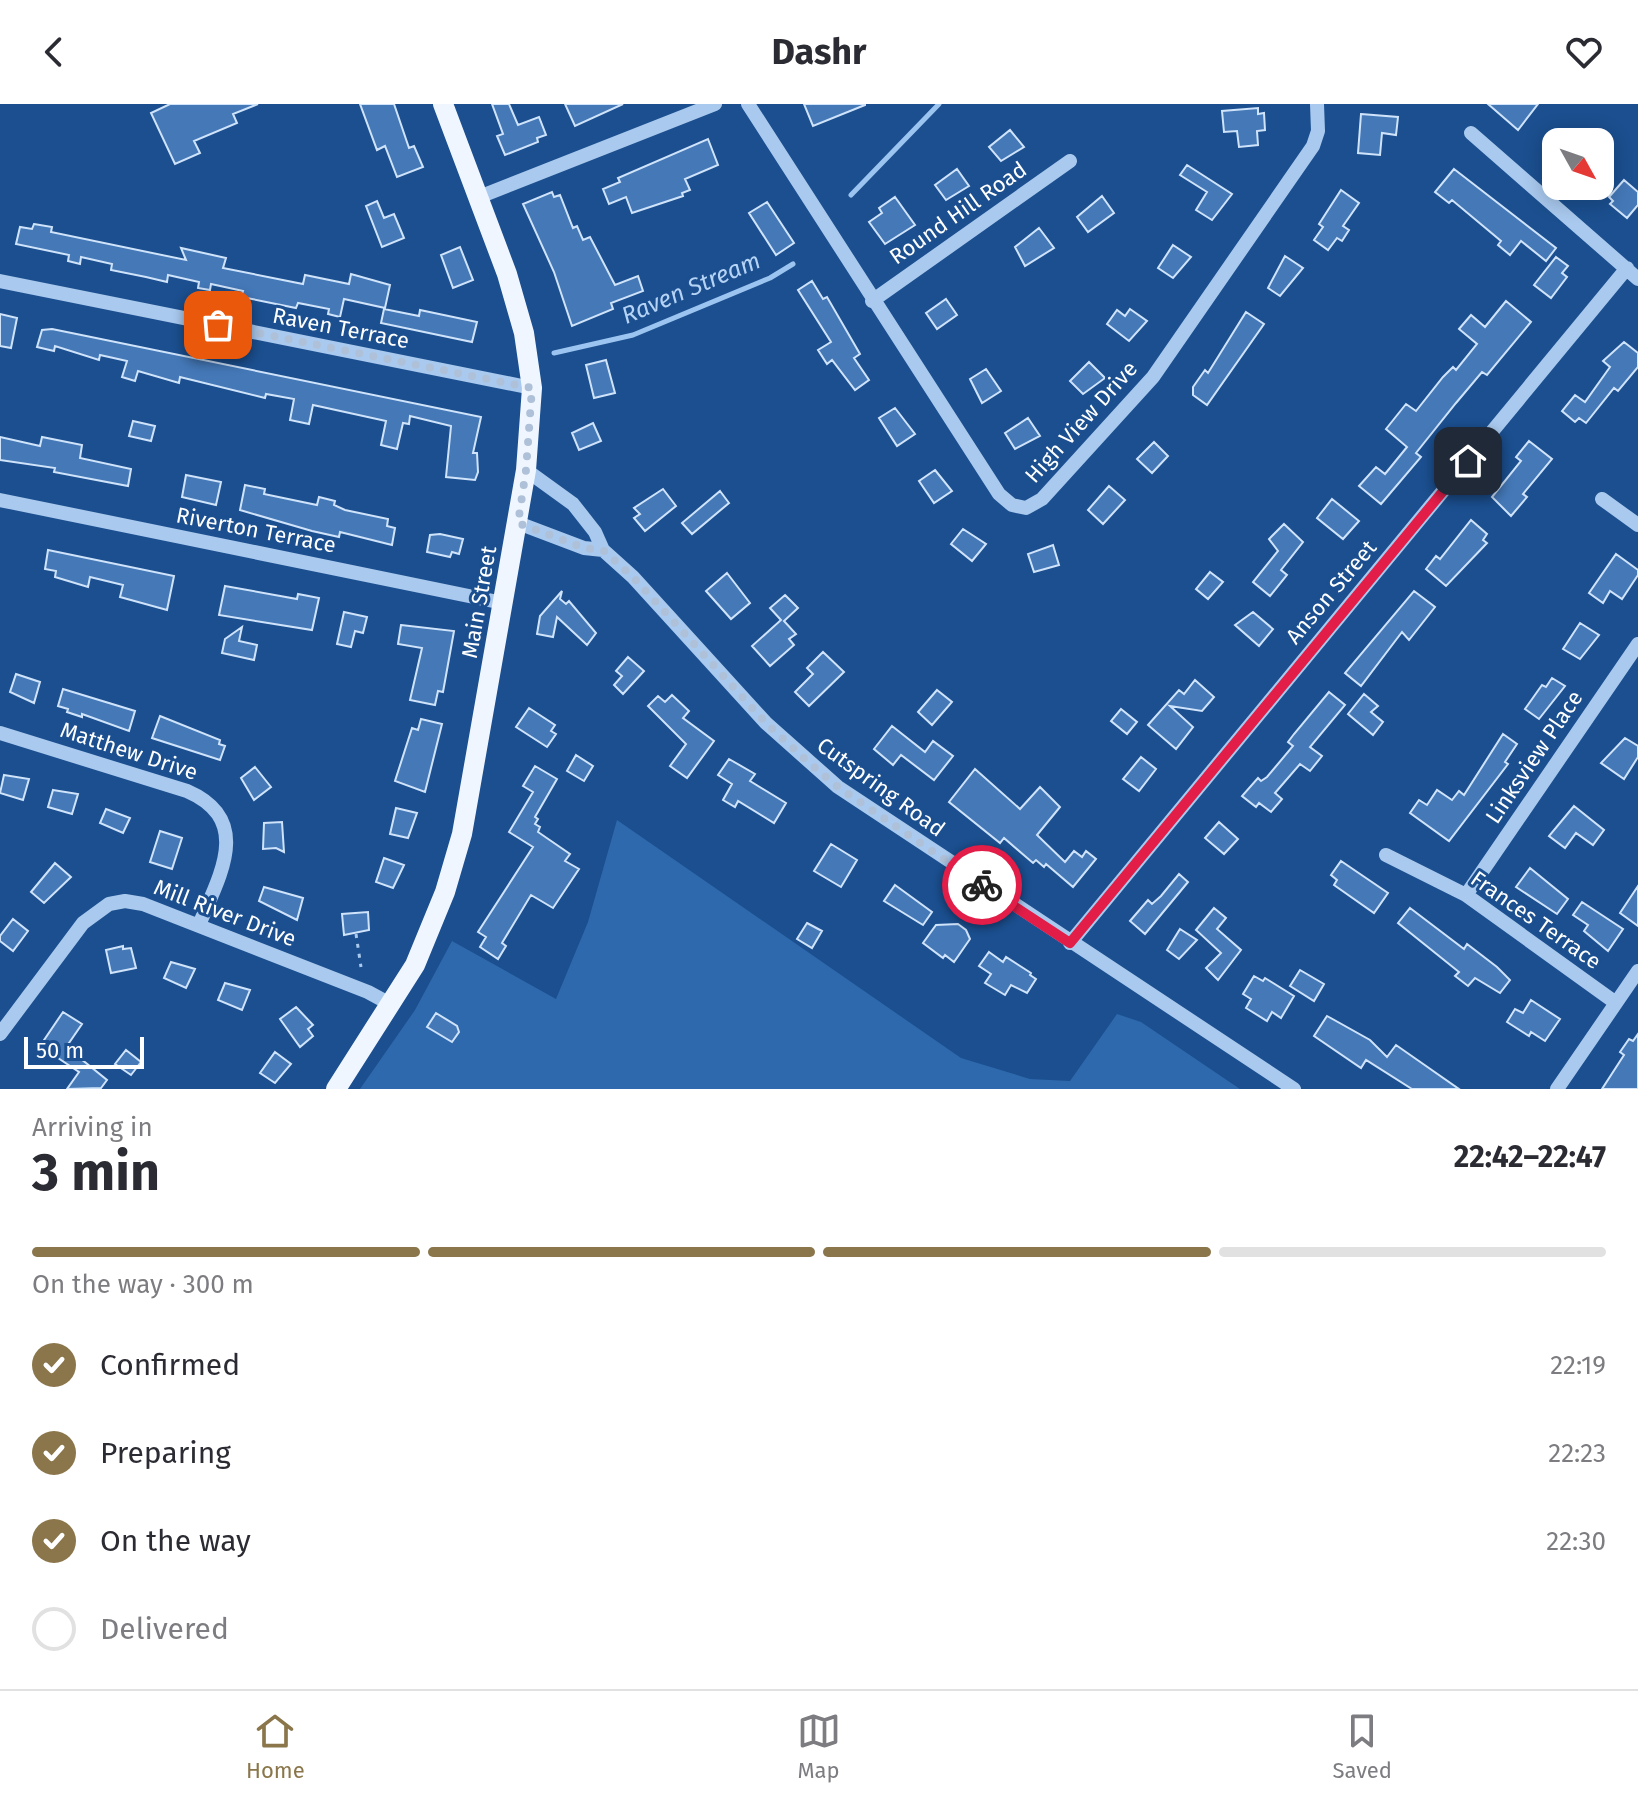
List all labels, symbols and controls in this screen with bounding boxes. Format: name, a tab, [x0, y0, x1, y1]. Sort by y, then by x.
icon: back	[32, 30, 76, 74]
text: Dashr	[771, 30, 867, 74]
icon: heart	[1562, 30, 1606, 74]
north arrow	[1542, 128, 1614, 200]
map controls	[1542, 128, 1614, 200]
street label: Round Hill Road	[884, 156, 1032, 270]
water label: Raven Stream	[617, 246, 765, 330]
pin	[184, 291, 252, 359]
street label: Raven Terrace	[270, 302, 412, 354]
icon: bag	[196, 303, 240, 347]
street label: High View Drive	[1019, 355, 1143, 489]
pin	[1434, 427, 1502, 495]
icon: home	[1446, 439, 1490, 483]
street label: Riverton Terrace	[174, 501, 338, 559]
street label: Anson Street	[1280, 535, 1382, 649]
street label: Main Street	[456, 544, 502, 660]
street label: Linksview Place	[1480, 685, 1588, 829]
street label: Matthew Drive	[57, 716, 201, 786]
street label: Cutspring Road	[812, 732, 950, 842]
courier	[942, 845, 1022, 925]
icon: bike	[960, 863, 1004, 907]
street label: Frances Terrace	[1466, 865, 1606, 975]
street label: Mill River Drive	[150, 873, 300, 953]
scale bar	[24, 1033, 144, 1069]
text: 50 m	[36, 1037, 84, 1064]
text: Arriving in	[32, 1112, 153, 1143]
text: 22:42–22:47	[1454, 1139, 1606, 1175]
text: 3 min	[32, 1141, 160, 1204]
text: On the way · 300 m	[32, 1269, 254, 1300]
icon: check	[32, 1343, 76, 1387]
text: Confirmed	[100, 1347, 240, 1383]
text: 22:19	[1550, 1350, 1606, 1381]
icon: check	[32, 1431, 76, 1475]
text: Preparing	[100, 1435, 231, 1471]
text: 22:23	[1548, 1438, 1606, 1469]
icon: check	[32, 1519, 76, 1563]
text: On the way	[100, 1523, 251, 1559]
text: 22:30	[1546, 1526, 1606, 1557]
text: Delivered	[100, 1611, 229, 1647]
tab: Home	[246, 1709, 305, 1784]
tab: Map	[797, 1709, 841, 1784]
tab: Saved	[1333, 1709, 1392, 1784]

